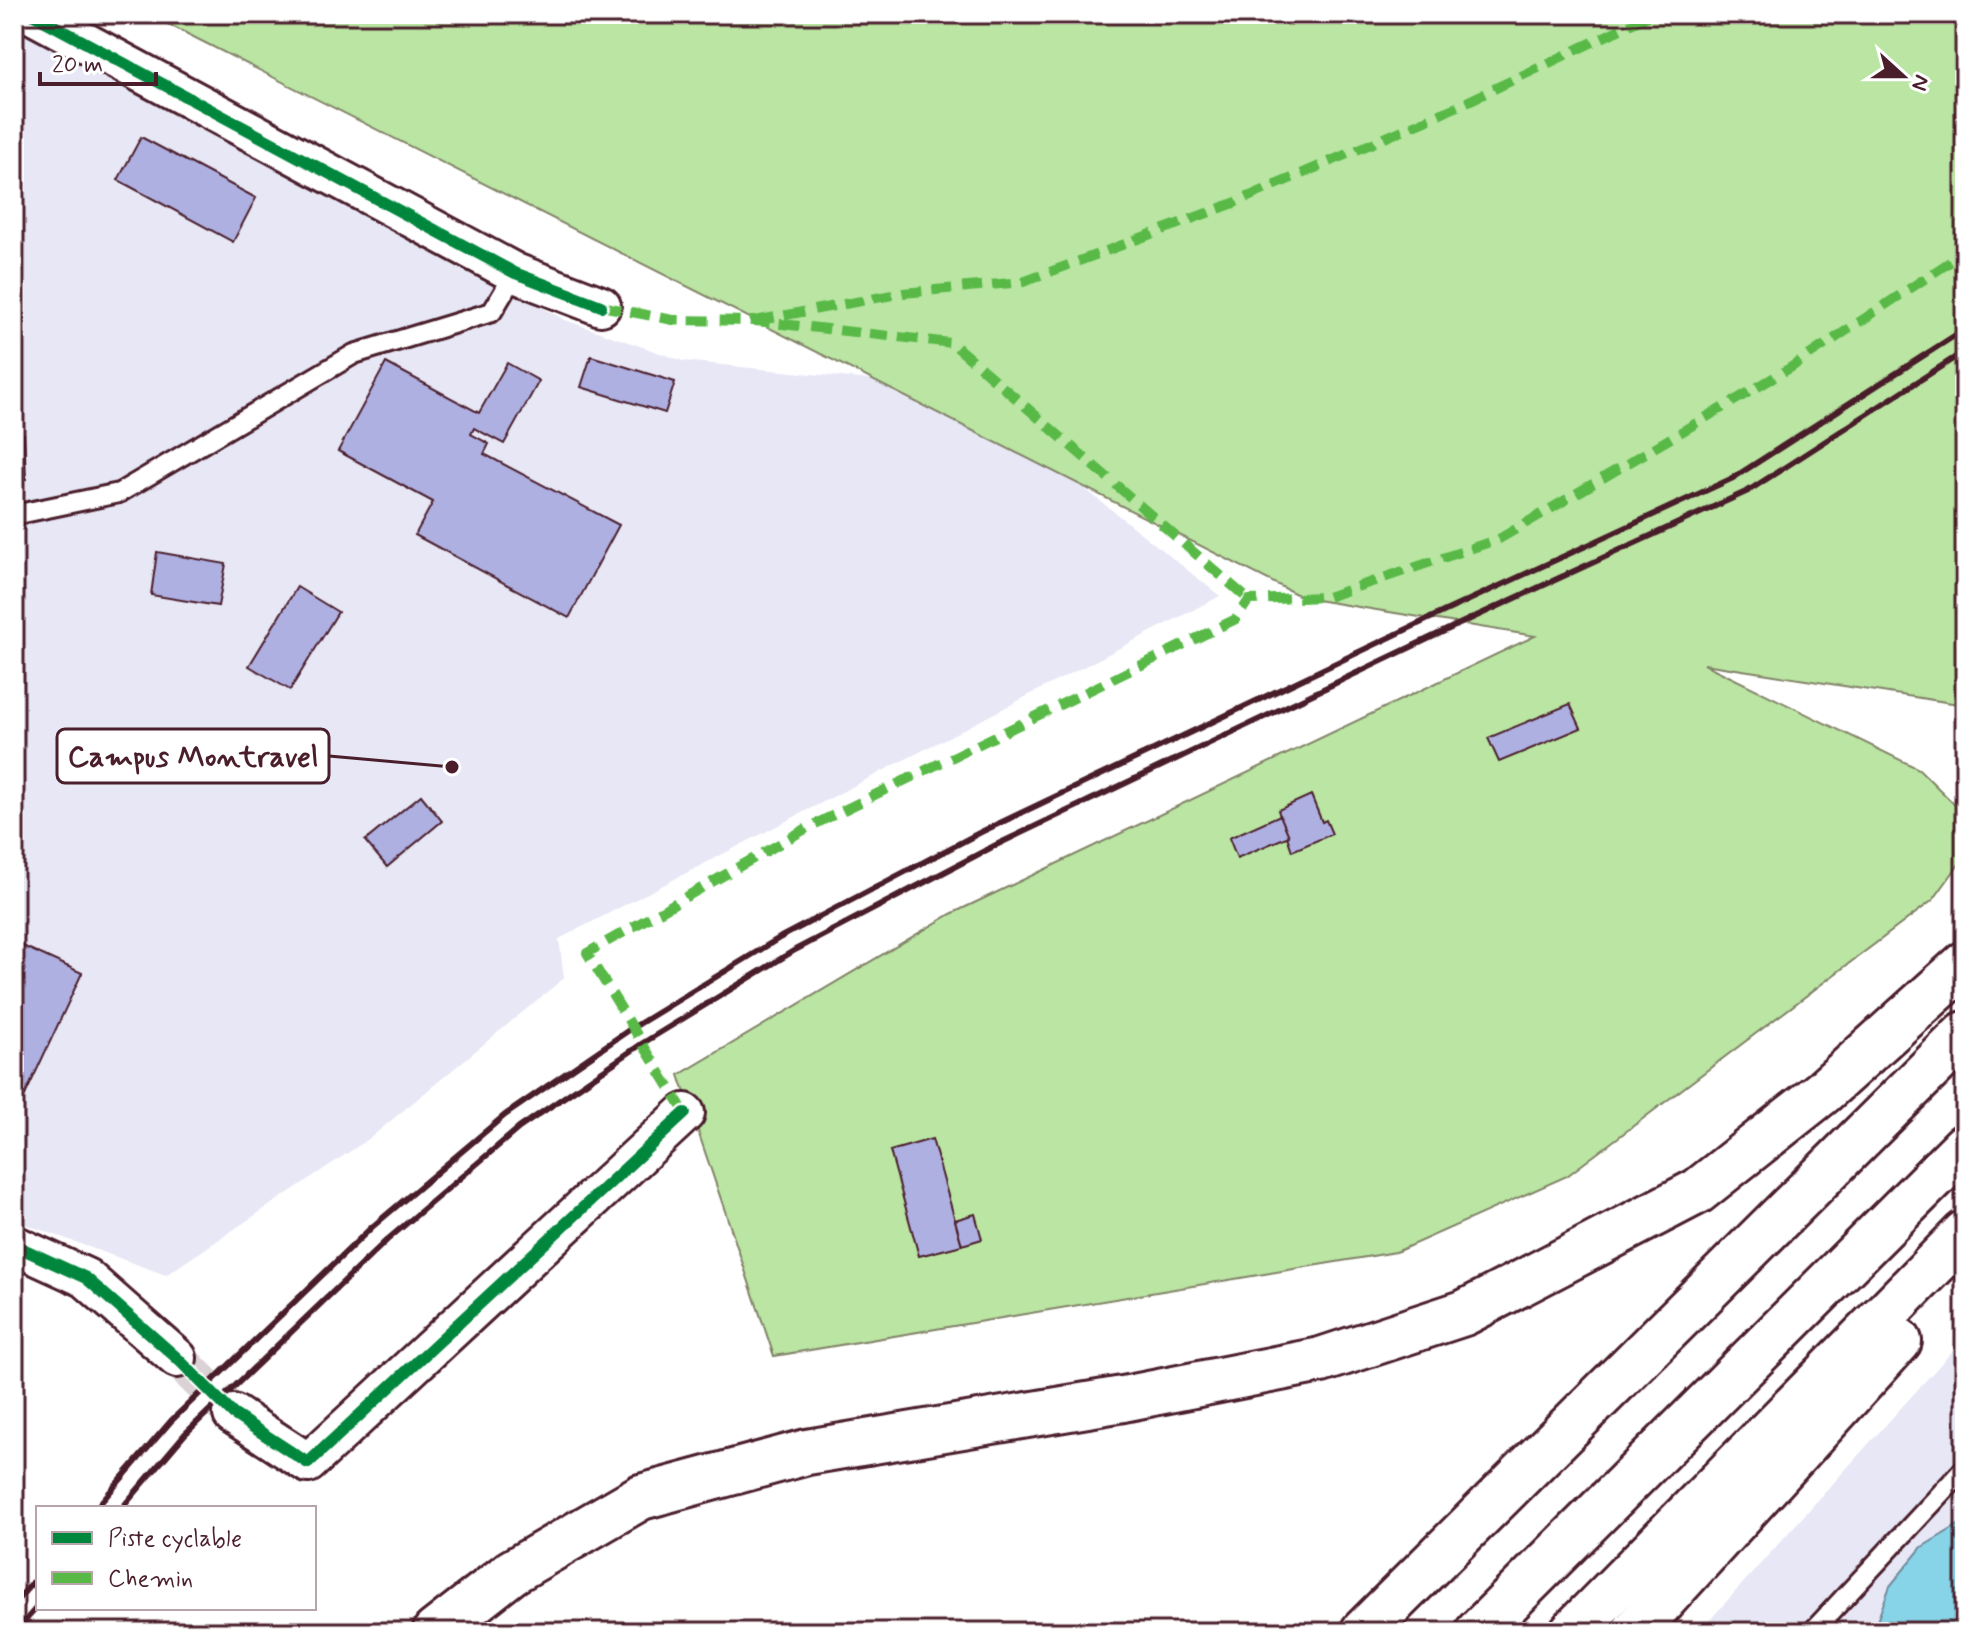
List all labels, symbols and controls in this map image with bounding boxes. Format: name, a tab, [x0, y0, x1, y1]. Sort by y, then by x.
scale bar	[40, 36, 156, 86]
north arrow	[1863, 36, 1943, 116]
text: 20 m	[52, 50, 103, 81]
text: N	[1904, 71, 1936, 94]
callout: Campus Montravel	[57, 729, 329, 783]
text: Campus Montravel	[68, 738, 318, 777]
legend	[36, 1506, 316, 1610]
text: Piste cyclable	[108, 1524, 242, 1555]
text: Chemin	[108, 1564, 193, 1595]

